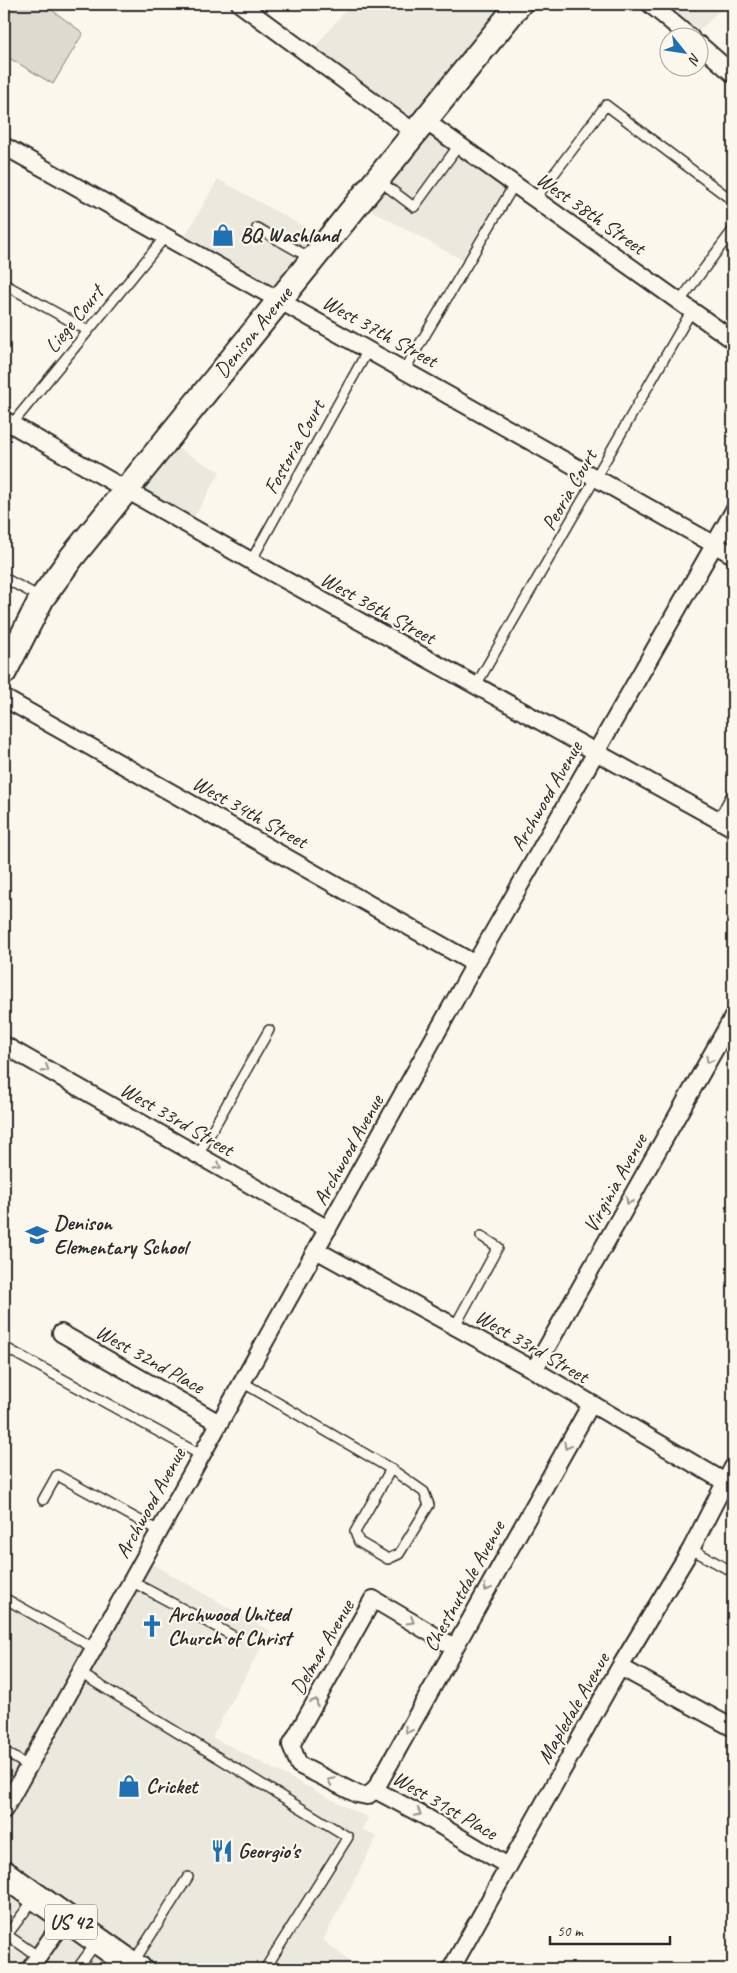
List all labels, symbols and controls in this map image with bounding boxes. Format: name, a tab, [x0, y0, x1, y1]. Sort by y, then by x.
north arrow	[660, 28, 710, 78]
text: N	[684, 50, 704, 68]
street label: West 38th Street	[531, 166, 652, 261]
shop icon: BQ Washland	[210, 222, 236, 248]
place label: BQ Washland	[240, 222, 342, 248]
street label: Liege Court	[39, 278, 111, 358]
street label: Denison Avenue	[208, 280, 298, 383]
street label: West 37th Street	[318, 289, 444, 374]
street label: Fostoria Court	[258, 394, 331, 499]
street label: Peoria Court	[536, 443, 604, 535]
street label: West 36th Street	[316, 566, 442, 651]
street label: Archwood Avenue	[504, 736, 588, 855]
street label: West 34th Street	[188, 770, 314, 855]
one-way arrow	[706, 1055, 716, 1064]
one-way arrow	[41, 1063, 50, 1073]
street label: West 33rd Street	[116, 1076, 240, 1163]
street label: Archwood Avenue	[307, 1089, 390, 1210]
street label: Virginia Avenue	[577, 1127, 654, 1237]
one-way arrow	[212, 1160, 221, 1170]
one-way arrow	[626, 1196, 636, 1205]
place label: Denison Elementary School	[54, 1210, 192, 1260]
school or university icon: Denison Elementary School	[24, 1222, 50, 1248]
street label: West 33rd Street	[471, 1303, 595, 1390]
street label: West 32nd Place	[91, 1319, 210, 1400]
one-way arrow	[563, 1441, 573, 1450]
street label: Archwood Avenue	[109, 1442, 192, 1563]
street label: Chestnutdale Avenue	[417, 1514, 512, 1656]
one-way arrow	[484, 1582, 494, 1591]
street label: Delmar Avenue	[284, 1594, 360, 1699]
place label: Archwood United Church of Christ	[168, 1601, 294, 1651]
church icon: Archwood United Church of Christ	[139, 1613, 165, 1639]
one-way arrow	[405, 1615, 414, 1625]
street label: Mapledale Avenue	[531, 1646, 616, 1768]
one-way arrow	[309, 1699, 319, 1708]
one-way arrow	[405, 1725, 415, 1734]
street label: West 31st Place	[388, 1765, 503, 1846]
shop icon: Cricket	[116, 1773, 142, 1799]
place label: Cricket	[146, 1773, 199, 1799]
one-way arrow	[327, 1777, 336, 1787]
one-way arrow	[412, 1806, 421, 1816]
restaurant icon: Georgio's	[209, 1838, 235, 1864]
place label: Georgio's	[238, 1838, 302, 1864]
road number: US 42	[45, 1904, 97, 1940]
scale bar	[550, 1913, 670, 1945]
text: 50 m	[557, 1922, 584, 1941]

